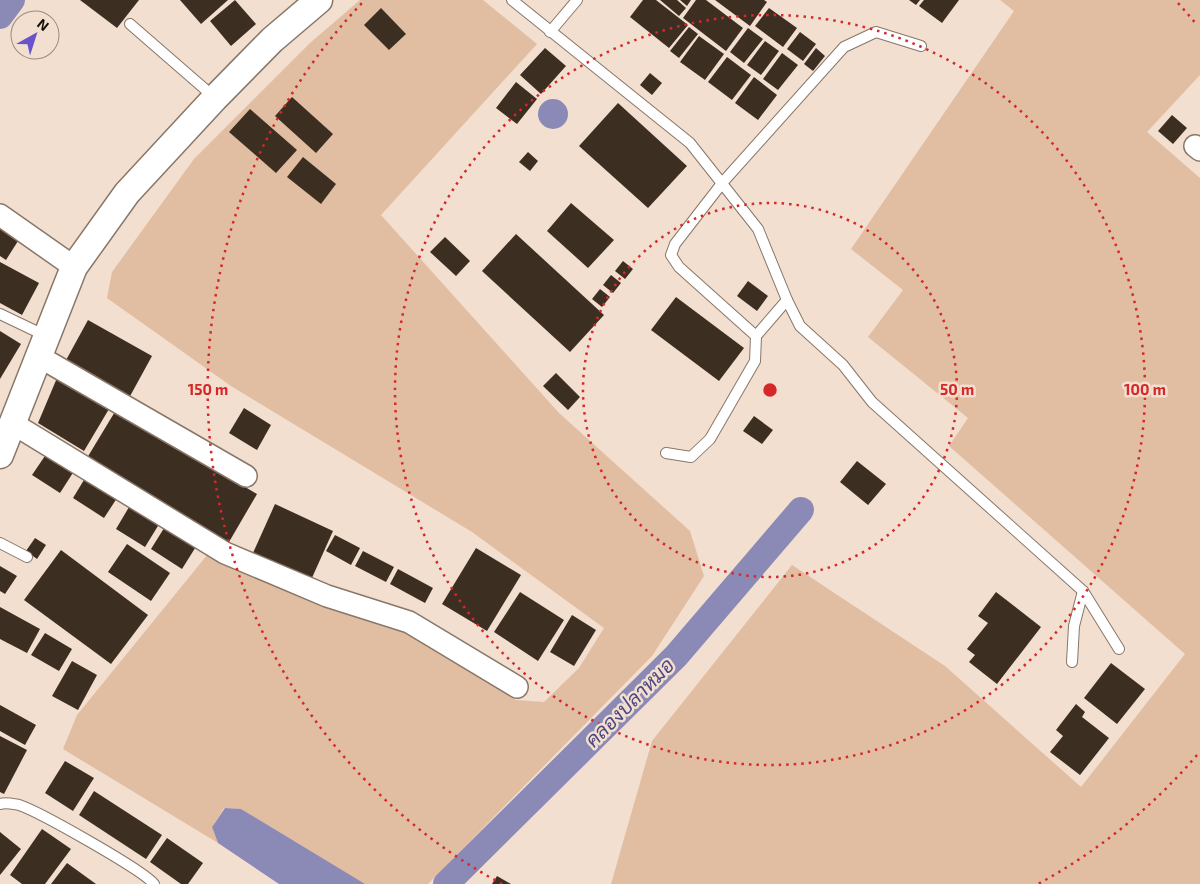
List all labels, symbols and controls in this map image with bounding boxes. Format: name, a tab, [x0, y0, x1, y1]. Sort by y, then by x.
north arrow	[10, 10, 60, 60]
text: N	[34, 15, 53, 34]
text: 150 m	[188, 380, 228, 398]
text: 50 m	[940, 380, 974, 398]
text: 100 m	[1124, 380, 1166, 398]
centre of rings	[761, 381, 779, 399]
water label: คลองปลาหมอ	[580, 653, 678, 751]

